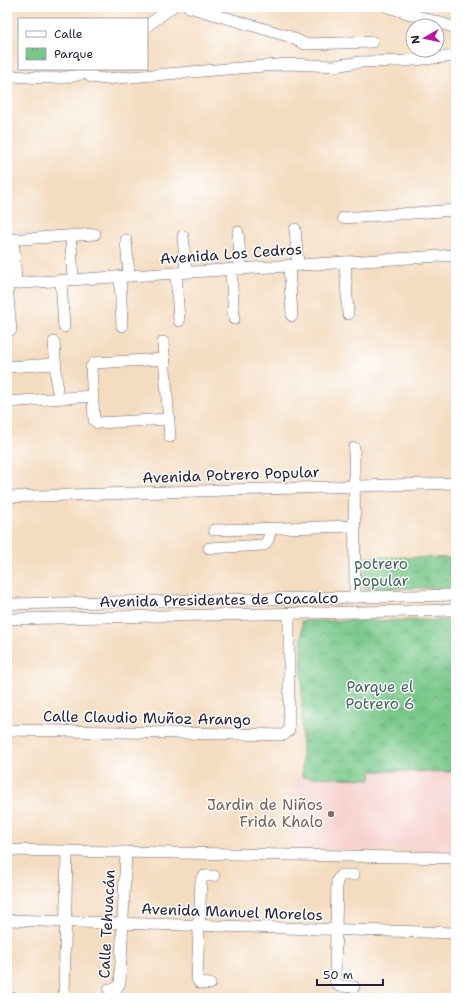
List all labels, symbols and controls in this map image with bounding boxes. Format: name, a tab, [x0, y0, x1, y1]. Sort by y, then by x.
legend	[18, 18, 148, 70]
north arrow	[405, 18, 445, 58]
text: Calle	[54, 26, 83, 42]
text: N	[407, 34, 424, 45]
text: Parque	[54, 46, 93, 62]
street label: Avenida Los Cedros	[159, 239, 303, 269]
street label: Avenida Potrero Popular	[142, 462, 320, 488]
park label: potrero popular	[353, 554, 409, 591]
street label: Avenida Presidentes de Coacalco	[99, 588, 339, 612]
park label: Parque el Potrero 6	[346, 677, 415, 714]
street label: Calle Claudio Muñoz Arango	[43, 706, 251, 730]
place label: Jardin de Niños Frida Khalo	[207, 795, 323, 832]
marker: Jardin de Niños Frida Khalo	[326, 809, 336, 819]
street label: Calle Tehuacán	[94, 869, 120, 979]
street label: Avenida Manuel Morelos	[141, 899, 323, 925]
scale bar	[317, 961, 383, 987]
text: 50 m	[323, 967, 353, 983]

